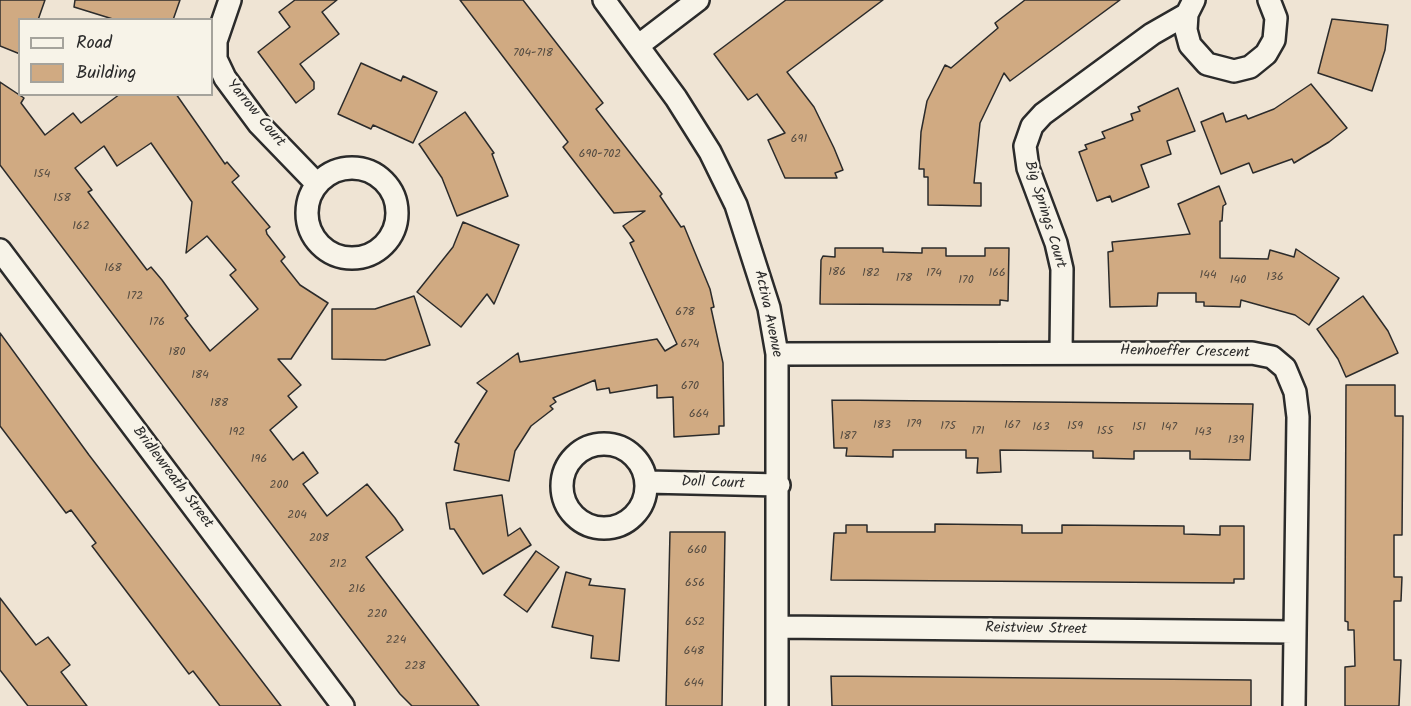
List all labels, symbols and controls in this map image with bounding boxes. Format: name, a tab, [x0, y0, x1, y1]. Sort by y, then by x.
legend	[18, 18, 213, 96]
text: Road	[76, 29, 112, 58]
house number: 704-718	[513, 47, 553, 61]
text: Building	[76, 59, 136, 88]
street label: Yarrow Court	[222, 77, 288, 151]
house number: 691	[791, 133, 807, 147]
house number: 690-702	[579, 148, 621, 162]
street label: Big Springs Court	[1019, 159, 1069, 271]
house number: 154	[34, 168, 50, 182]
house number: 158	[53, 192, 71, 206]
house number: 162	[72, 220, 90, 234]
house number: 168	[104, 262, 122, 276]
house number: 186	[828, 266, 846, 280]
house number: 182	[862, 267, 880, 281]
house number: 174	[926, 267, 942, 281]
house number: 166	[988, 267, 1006, 281]
street label: Activa Avenue	[749, 269, 785, 359]
house number: 144	[1200, 269, 1216, 283]
house number: 136	[1266, 271, 1284, 285]
house number: 178	[896, 272, 912, 286]
house number: 170	[958, 274, 974, 288]
house number: 140	[1230, 274, 1246, 288]
house number: 172	[127, 290, 143, 304]
house number: 678	[675, 306, 695, 320]
house number: 176	[149, 316, 165, 330]
house number: 674	[681, 338, 699, 352]
street label: Henhoeffer Crescent	[1120, 343, 1250, 363]
house number: 180	[169, 346, 185, 360]
house number: 184	[191, 369, 209, 383]
house number: 670	[681, 380, 699, 394]
house number: 188	[210, 397, 228, 411]
house number: 664	[689, 408, 709, 422]
house number: 179	[906, 418, 922, 432]
house number: 183	[873, 419, 891, 433]
house number: 167	[1004, 419, 1020, 433]
house number: 175	[940, 420, 956, 434]
house number: 159	[1067, 420, 1083, 434]
house number: 163	[1032, 421, 1050, 435]
house number: 151	[1132, 421, 1146, 435]
house number: 147	[1161, 421, 1177, 435]
street label: Bridlewreath Street	[128, 424, 216, 532]
house number: 171	[971, 425, 985, 439]
house number: 155	[1097, 425, 1113, 439]
house number: 192	[229, 426, 245, 440]
house number: 143	[1194, 426, 1212, 440]
house number: 187	[840, 430, 856, 444]
house number: 139	[1228, 434, 1244, 448]
house number: 196	[251, 453, 267, 467]
street label: Doll Court	[681, 474, 745, 494]
house number: 200	[270, 479, 288, 493]
house number: 204	[287, 509, 307, 523]
house number: 208	[309, 532, 329, 546]
house number: 660	[687, 544, 707, 558]
house number: 212	[329, 558, 347, 572]
house number: 656	[685, 577, 705, 591]
house number: 216	[348, 583, 366, 597]
house number: 220	[367, 608, 387, 622]
house number: 652	[685, 616, 705, 630]
street label: Reistview Street	[985, 620, 1087, 640]
house number: 224	[386, 634, 406, 648]
house number: 648	[684, 645, 704, 659]
house number: 228	[404, 660, 426, 674]
house number: 644	[684, 677, 704, 691]

